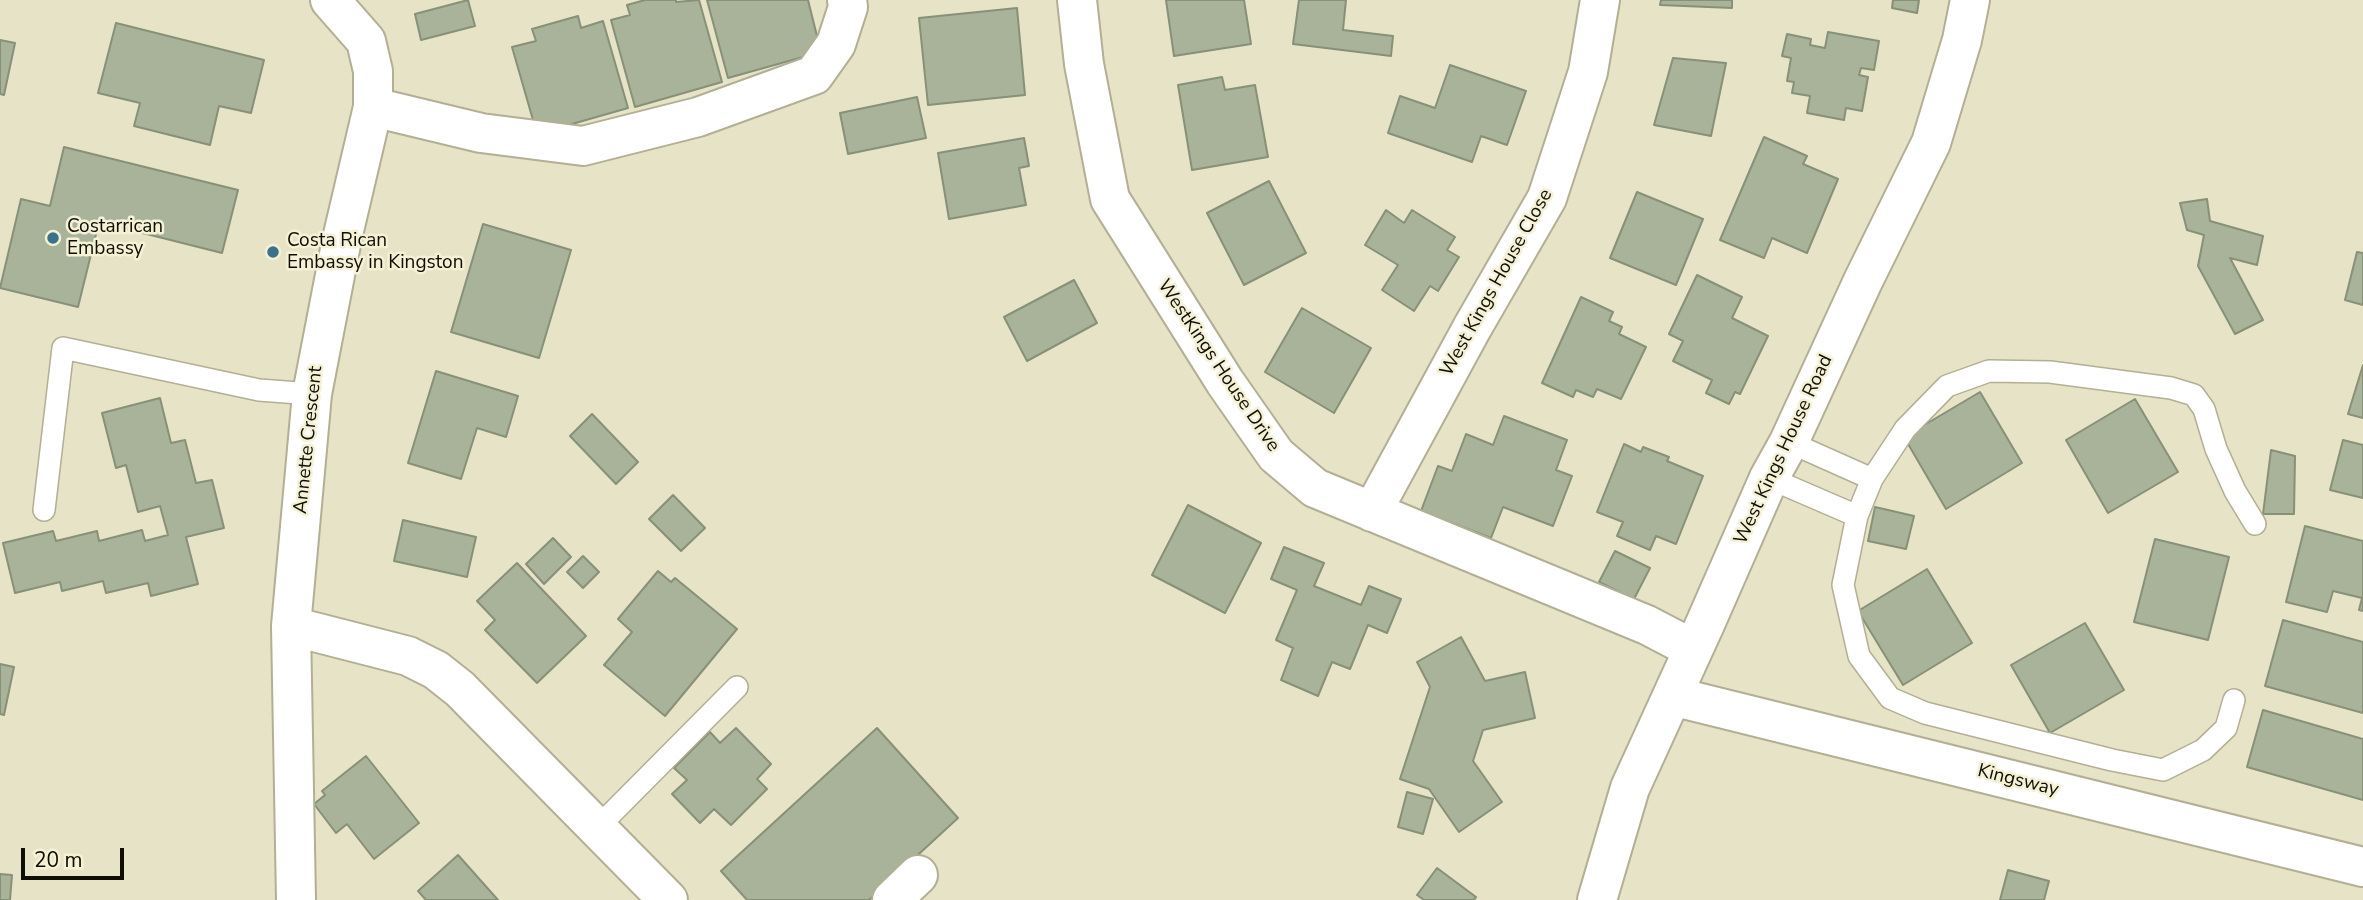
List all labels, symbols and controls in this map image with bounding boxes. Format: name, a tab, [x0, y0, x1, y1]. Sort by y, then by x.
street label: West Kings House Close	[1436, 185, 1558, 381]
place label: Costarrican Embassy	[67, 216, 163, 260]
marker: Costarrican Embassy	[45, 230, 61, 246]
place label: Costa Rican Embassy in Kingston	[287, 230, 463, 274]
marker: Costa Rican Embassy in Kingston	[265, 244, 281, 260]
street label: WestKings House Drive	[1152, 276, 1284, 456]
street label: West Kings House Road	[1730, 351, 1838, 549]
street label: Annette Crescent	[290, 365, 328, 515]
street label: Kingsway	[1975, 760, 2061, 802]
scale bar	[24, 834, 128, 878]
text: 20 m	[34, 846, 83, 874]

